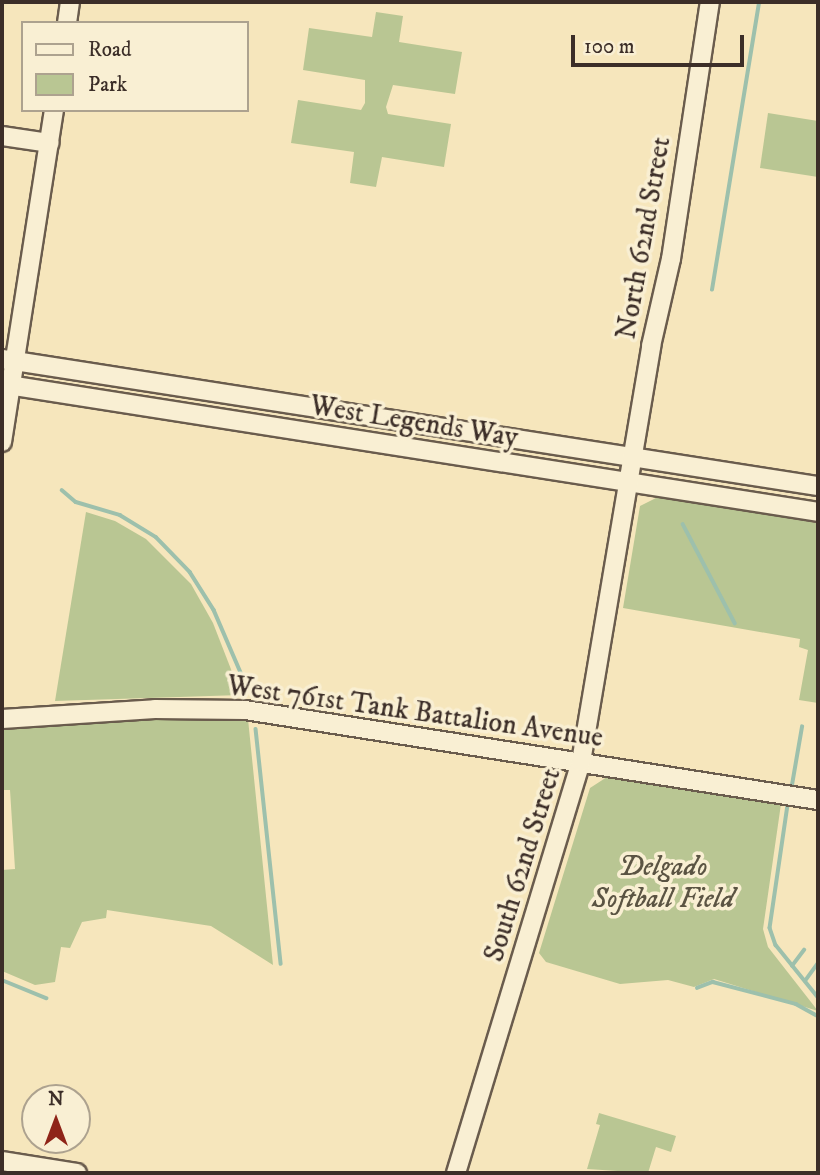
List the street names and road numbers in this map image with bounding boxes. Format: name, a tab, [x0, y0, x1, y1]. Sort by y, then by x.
street label: North 62nd Street	[610, 134, 678, 342]
street label: West Legends Way	[308, 389, 520, 455]
street label: West 761st Tank Battalion Avenue	[225, 669, 605, 755]
street label: South 62nd Street	[478, 764, 568, 966]

